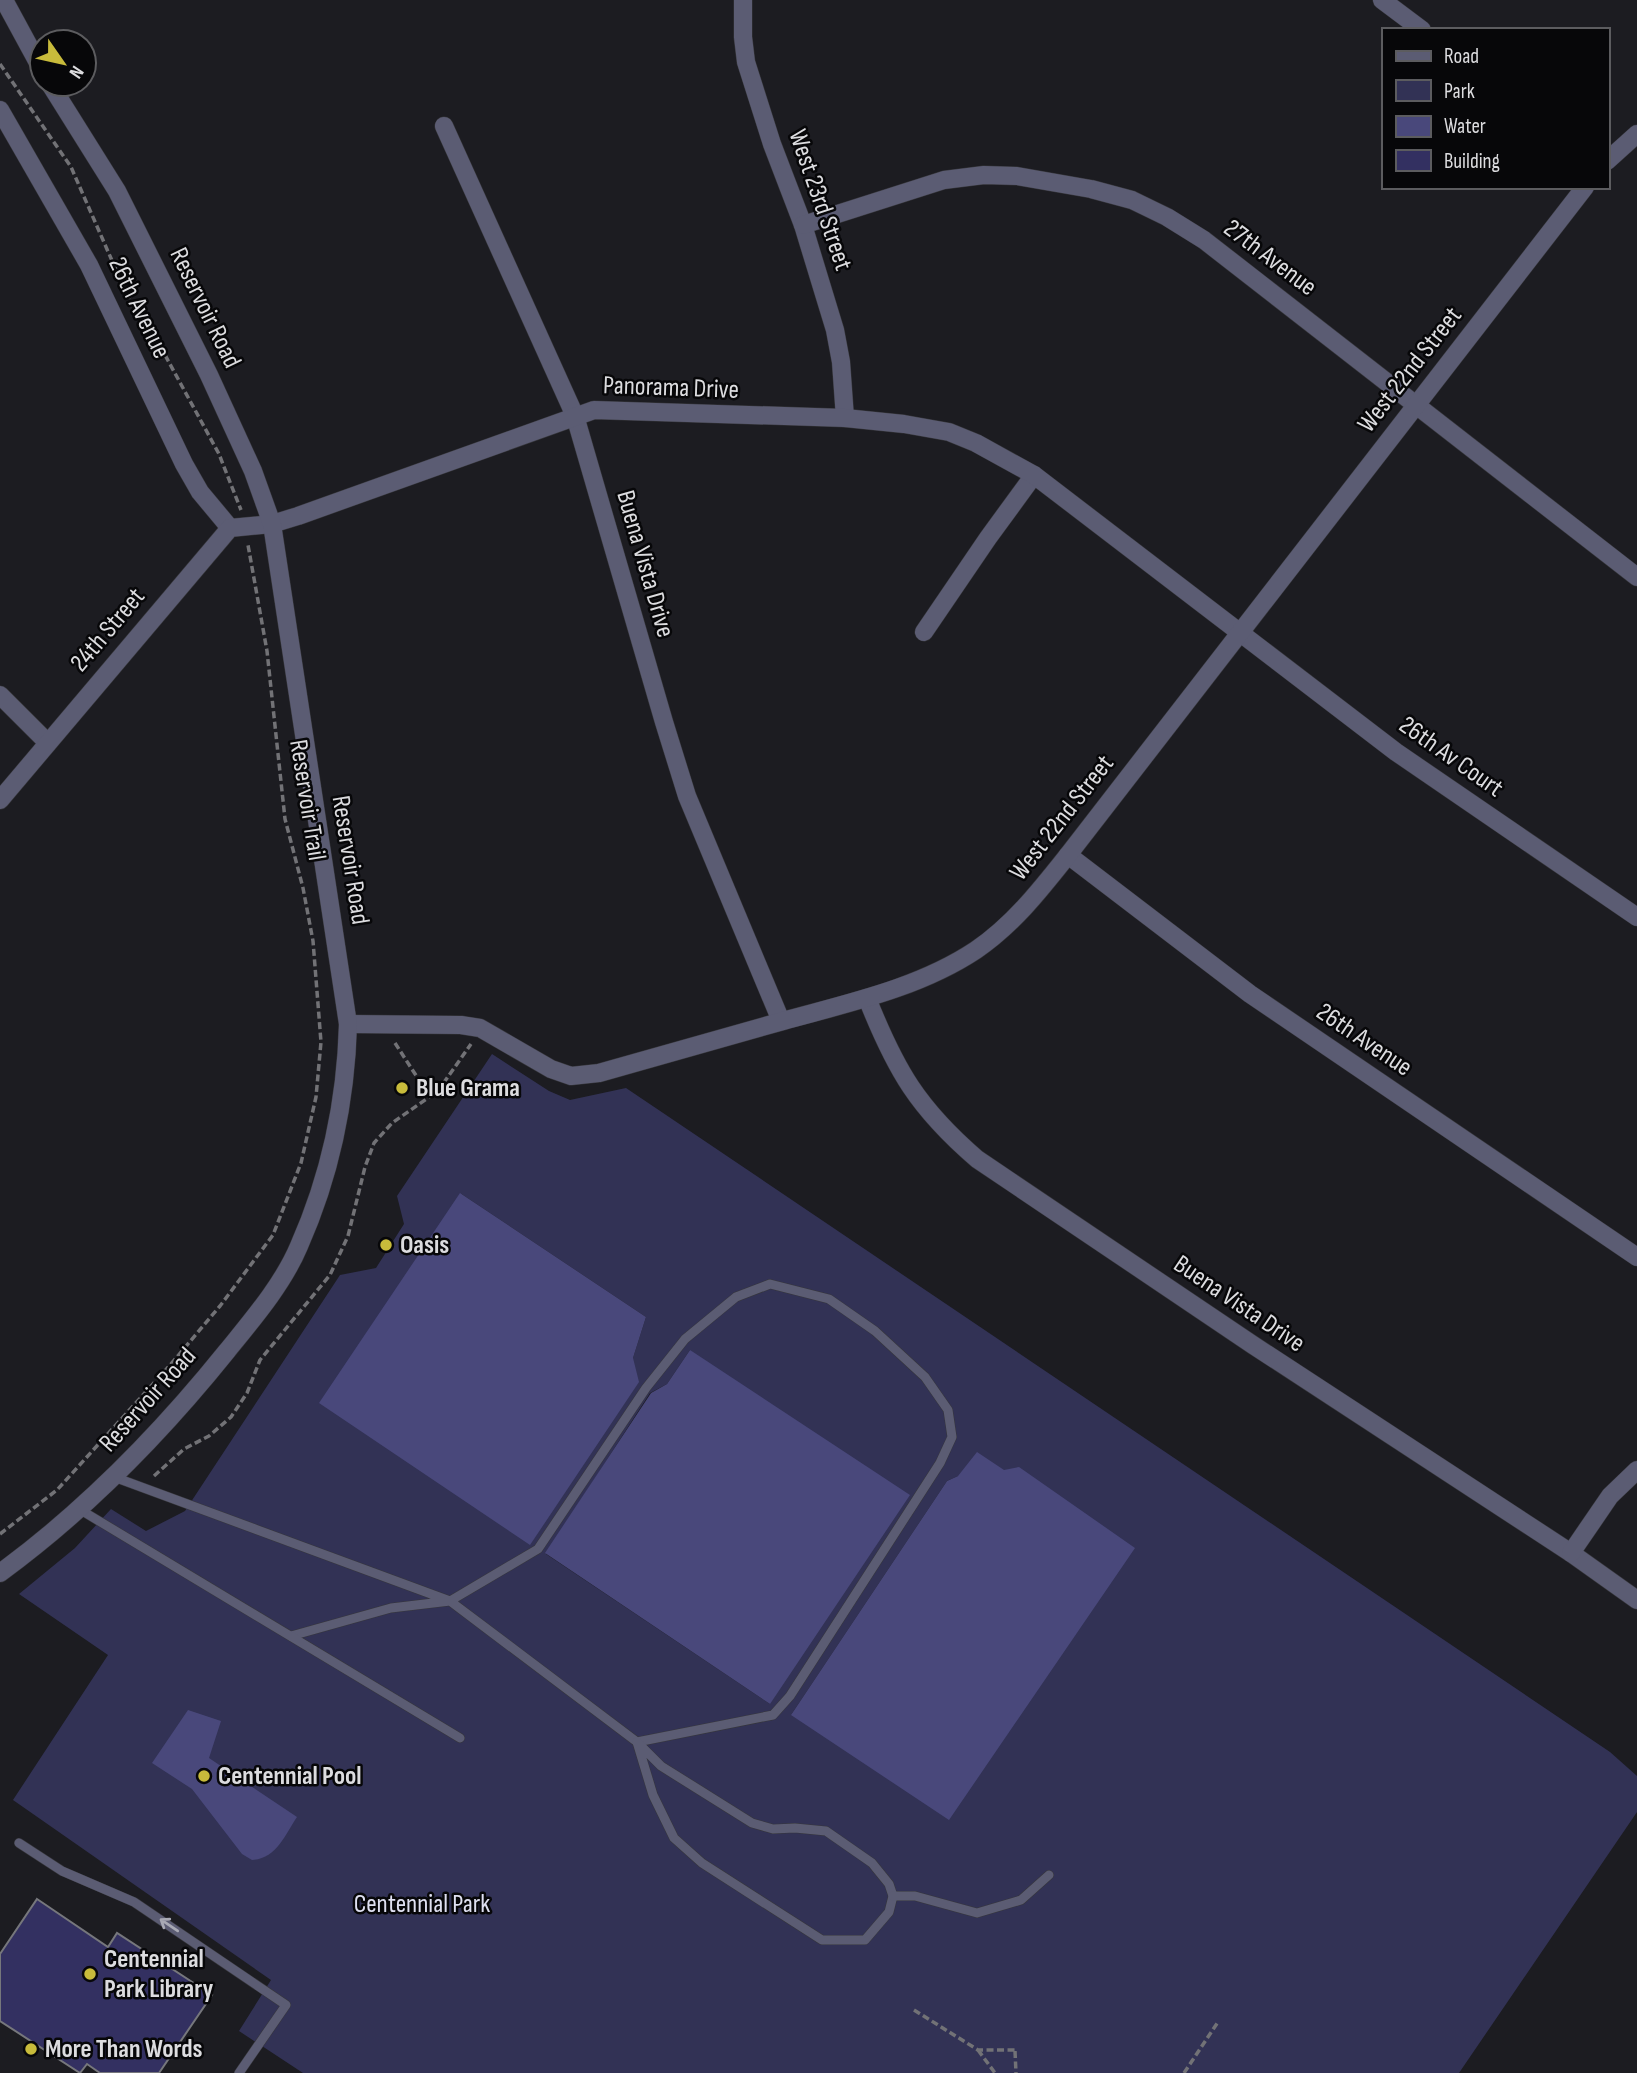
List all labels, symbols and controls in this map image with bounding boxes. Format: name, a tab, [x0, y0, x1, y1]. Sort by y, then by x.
north arrow	[28, 28, 98, 98]
legend	[1382, 28, 1609, 189]
text: Road	[1444, 44, 1479, 69]
text: N	[63, 61, 88, 82]
text: Park	[1444, 79, 1475, 104]
text: Water	[1444, 114, 1486, 139]
street label: West 23rd Street	[781, 126, 859, 275]
text: Building	[1444, 149, 1500, 174]
street label: 27th Avenue	[1217, 213, 1323, 303]
street label: Reservoir Road	[163, 243, 247, 373]
street label: 26th Avenue	[101, 252, 177, 364]
street label: West 22nd Street	[1351, 301, 1469, 439]
street label: Panorama Drive	[603, 370, 739, 406]
street label: Buena Vista Drive	[609, 487, 681, 641]
street label: 24th Street	[64, 582, 152, 678]
street label: 26th Av Court	[1393, 710, 1509, 804]
street label: Reservoir Trail	[282, 737, 332, 863]
street label: West 22nd Street	[1003, 749, 1121, 887]
street label: Reservoir Road	[325, 793, 375, 927]
street label: 26th Avenue	[1310, 997, 1418, 1083]
place label: Blue Grama	[416, 1073, 520, 1104]
marker: Blue Grama	[394, 1080, 410, 1096]
place label: Oasis	[400, 1230, 449, 1261]
marker: Oasis	[378, 1237, 394, 1253]
street label: Buena Vista Drive	[1168, 1249, 1310, 1359]
street label: Reservoir Road	[93, 1341, 203, 1459]
place label: Centennial Pool	[218, 1761, 362, 1792]
marker: Centennial Pool	[196, 1768, 212, 1784]
park label: Centennial Park	[354, 1889, 490, 1920]
one-way arrow	[160, 1918, 179, 1932]
place label: Centennial Park Library	[104, 1944, 214, 2005]
marker: Centennial Park Library	[82, 1966, 98, 1982]
place label: More Than Words	[45, 2034, 203, 2065]
marker: More Than Words	[23, 2041, 39, 2057]

